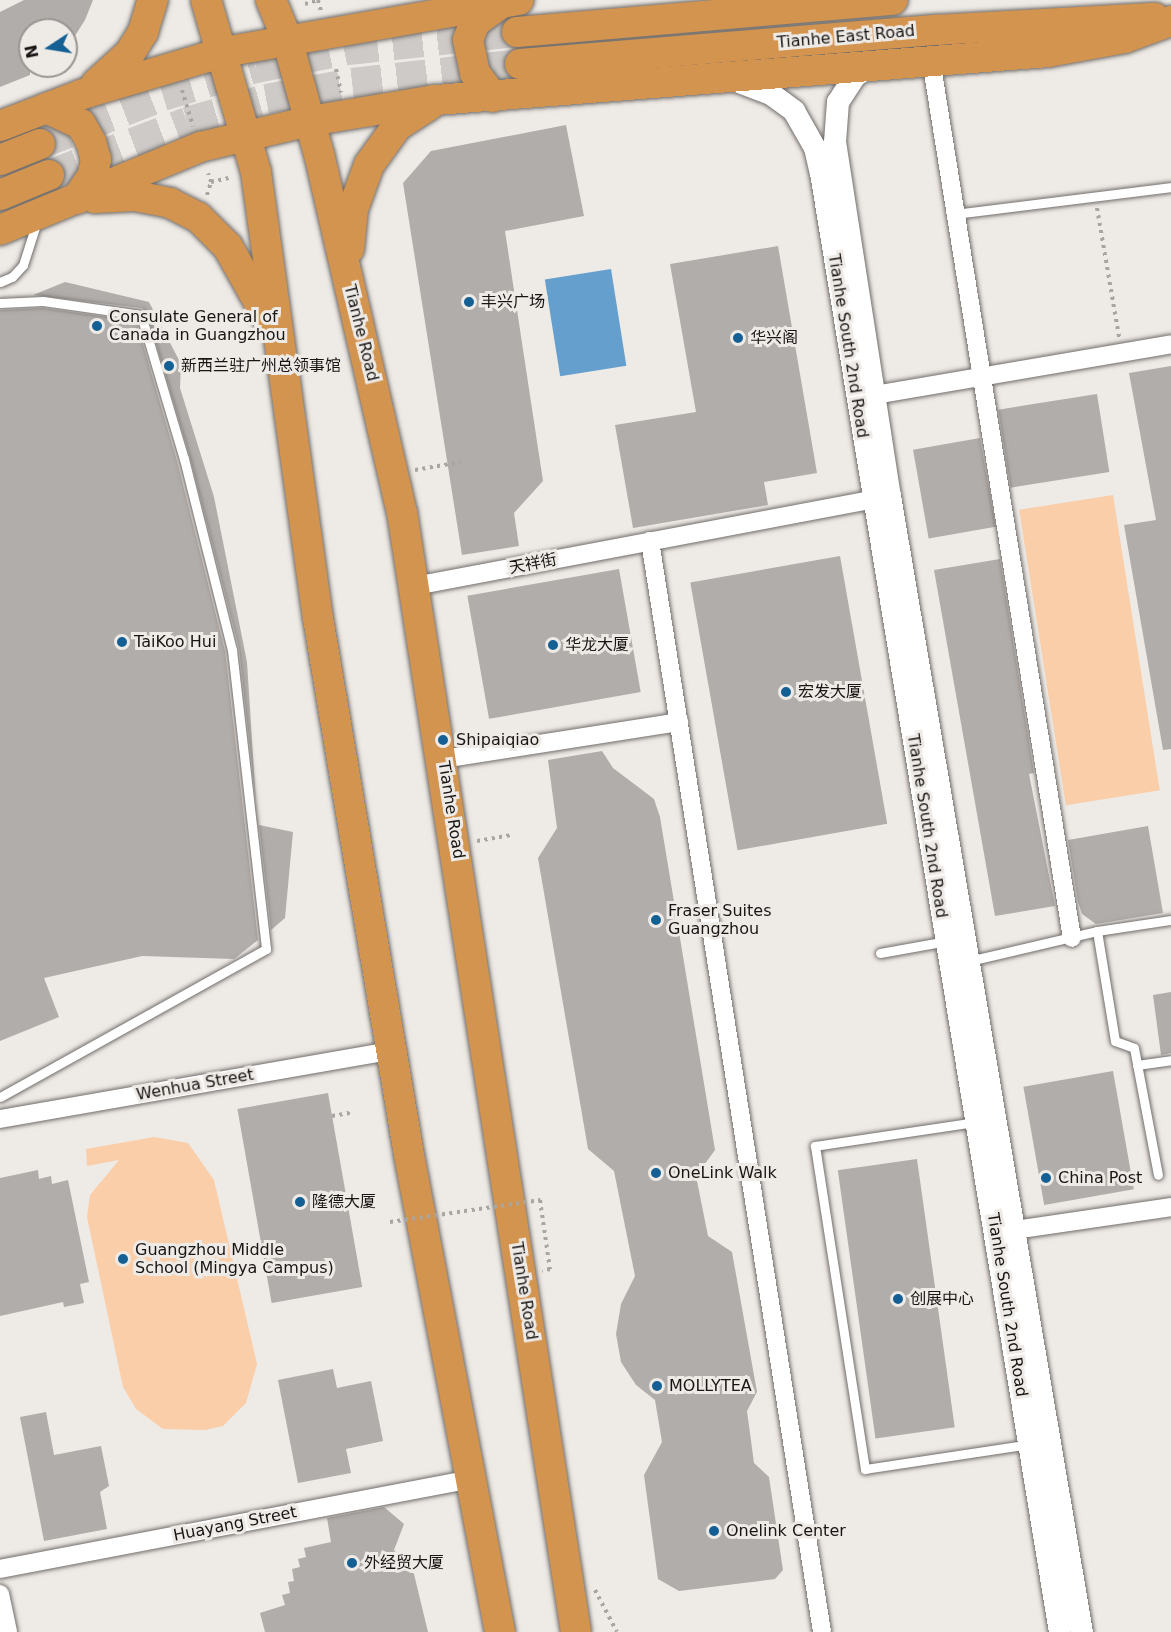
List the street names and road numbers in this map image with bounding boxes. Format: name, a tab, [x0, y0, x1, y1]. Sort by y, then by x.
street label: Tianhe East Road	[776, 21, 916, 53]
street label: Tianhe South 2nd Road	[824, 253, 872, 439]
street label: Tianhe Road	[340, 283, 382, 383]
street label: 天祥街	[508, 550, 558, 578]
street label: Tianhe South 2nd Road	[903, 733, 951, 919]
street label: Tianhe Road	[434, 760, 468, 860]
street label: Wenhua Street	[135, 1065, 255, 1105]
street label: Tianhe South 2nd Road	[983, 1212, 1031, 1398]
street label: Tianhe Road	[507, 1241, 541, 1341]
street label: Huayang Street	[172, 1503, 298, 1545]

